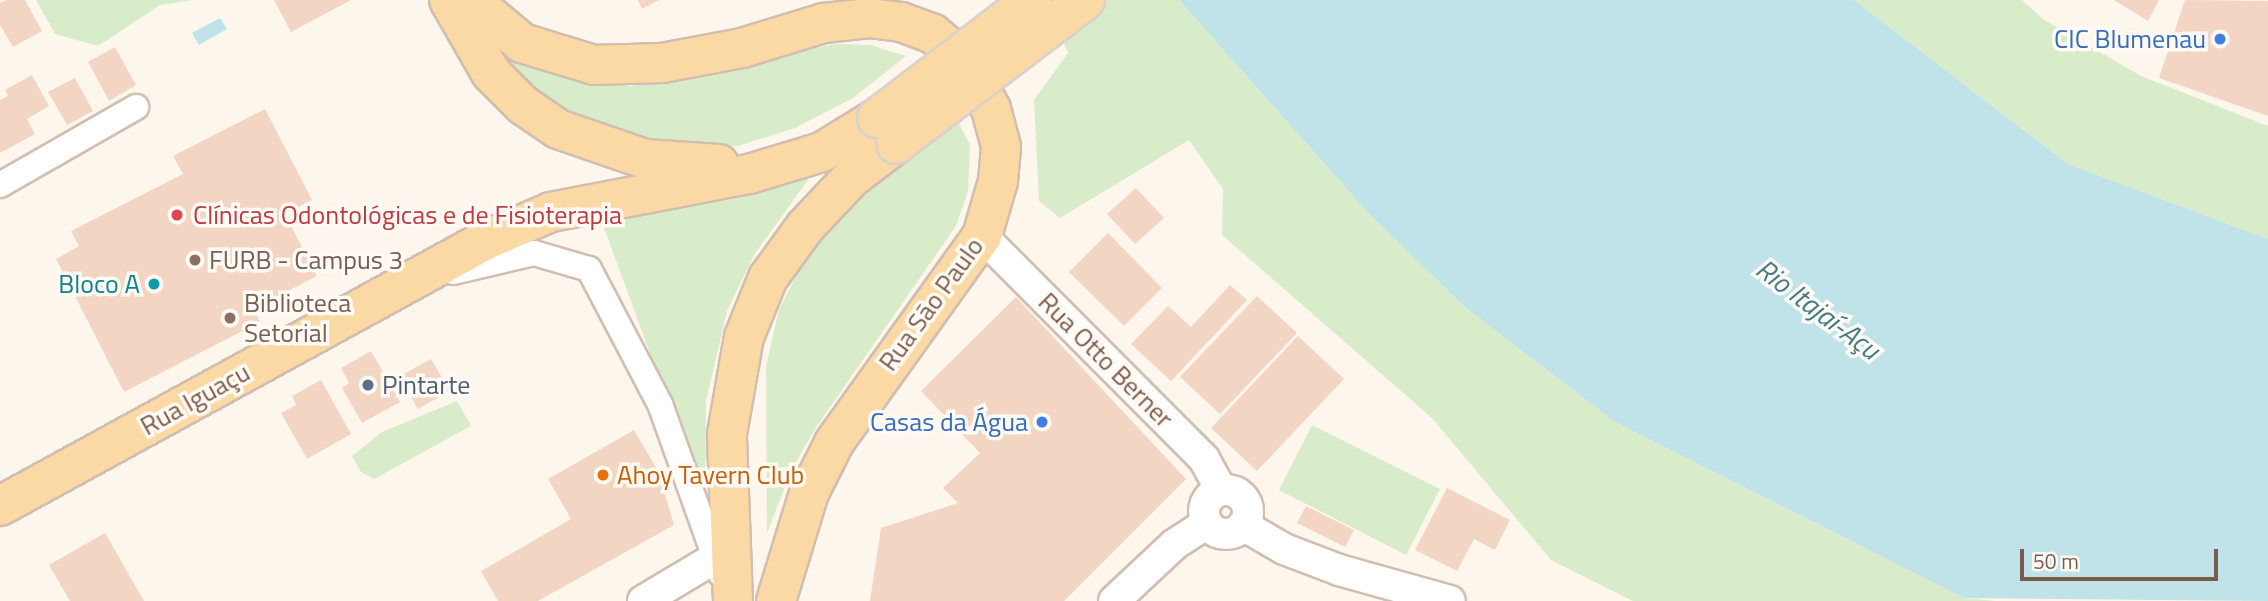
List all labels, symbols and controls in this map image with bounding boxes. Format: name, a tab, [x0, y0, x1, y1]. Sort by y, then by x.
place label: CIC Blumenau	[2054, 23, 2206, 55]
marker: CIC Blumenau	[2212, 31, 2228, 47]
place label: Clínicas Odontológicas e de Fisioterapia	[193, 199, 622, 231]
marker: Clínicas Odontológicas e de Fisioterapia	[167, 205, 187, 225]
street label: Rua São Paulo	[872, 231, 990, 377]
place label: FURB - Campus 3	[209, 244, 403, 276]
marker: FURB - Campus 3	[187, 252, 203, 268]
water label: Rio Itajaí-Açu	[1750, 252, 1886, 366]
place label: Bloco A	[58, 268, 140, 300]
marker: Bloco A	[146, 276, 162, 292]
street label: Rua Otto Berner	[1032, 286, 1180, 434]
place label: Biblioteca Setorial	[244, 287, 351, 348]
marker: Biblioteca Setorial	[222, 310, 238, 326]
street label: Rua Iguaçu	[135, 356, 255, 442]
place label: Pintarte	[382, 369, 470, 401]
marker: Pintarte	[360, 377, 376, 393]
place label: Casas da Água	[870, 406, 1028, 438]
marker: Casas da Água	[1034, 414, 1050, 430]
place label: Ahoy Tavern Club	[617, 459, 804, 491]
marker: Ahoy Tavern Club	[595, 467, 611, 483]
scale bar	[2023, 534, 2221, 578]
text: 50 m	[2033, 545, 2079, 577]

